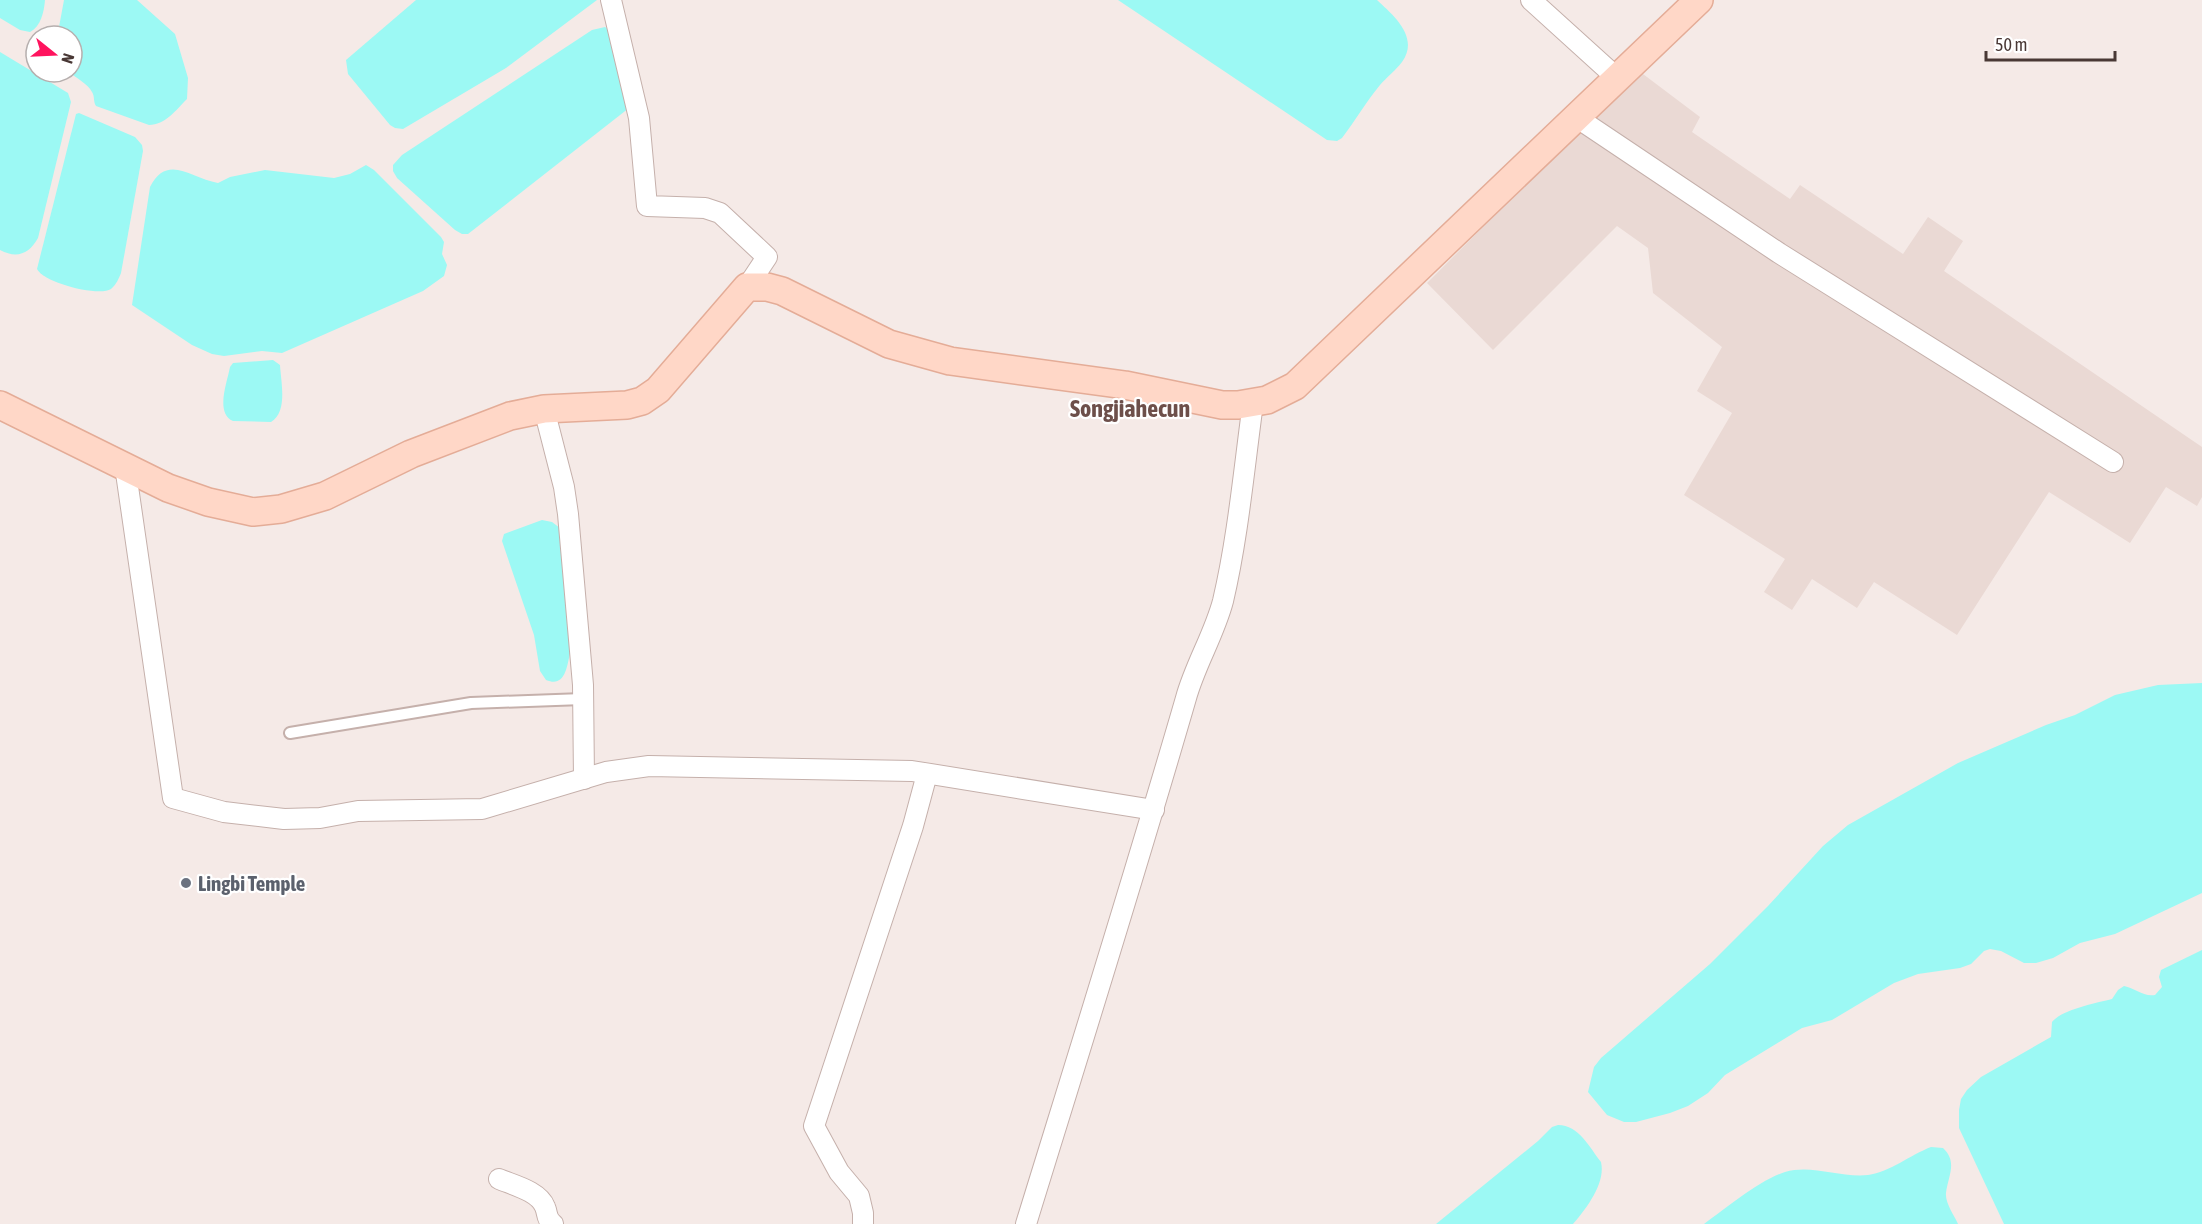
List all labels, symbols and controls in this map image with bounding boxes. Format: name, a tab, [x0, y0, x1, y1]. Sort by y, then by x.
north arrow	[24, 24, 84, 84]
scale bar	[1986, 24, 2115, 62]
text: 50 m	[1995, 34, 2027, 55]
text: N	[58, 51, 78, 66]
district label: Songjiahecun	[1070, 395, 1190, 422]
place label: Lingbi Temple	[198, 871, 305, 895]
marker: Lingbi Temple	[179, 876, 193, 890]

